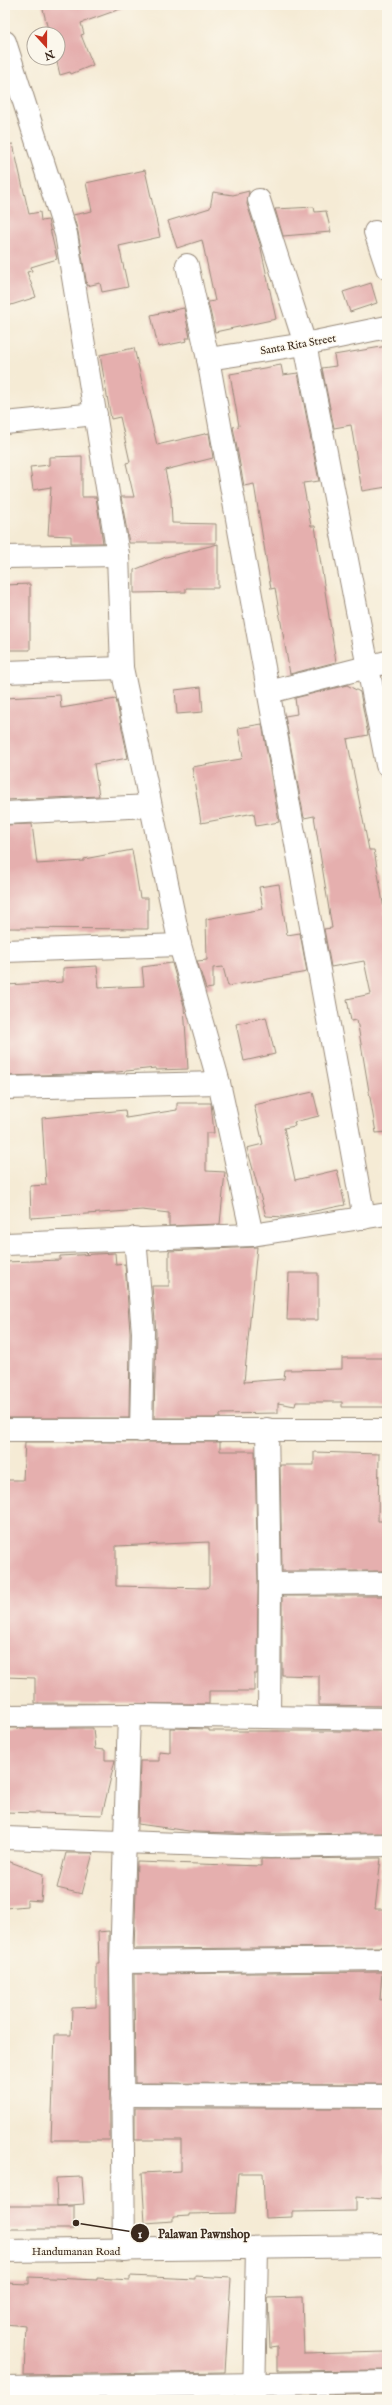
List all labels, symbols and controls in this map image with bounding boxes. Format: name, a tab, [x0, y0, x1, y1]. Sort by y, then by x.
north arrow	[26, 26, 66, 66]
text: N	[42, 46, 57, 63]
street label: Santa Rita Street	[259, 331, 337, 359]
callout: Palawan Pawnshop	[130, 2221, 258, 2245]
text: 1	[138, 2227, 143, 2242]
text: Palawan Pawnshop	[158, 2227, 251, 2243]
street label: Handumanan Road	[32, 2245, 120, 2259]

